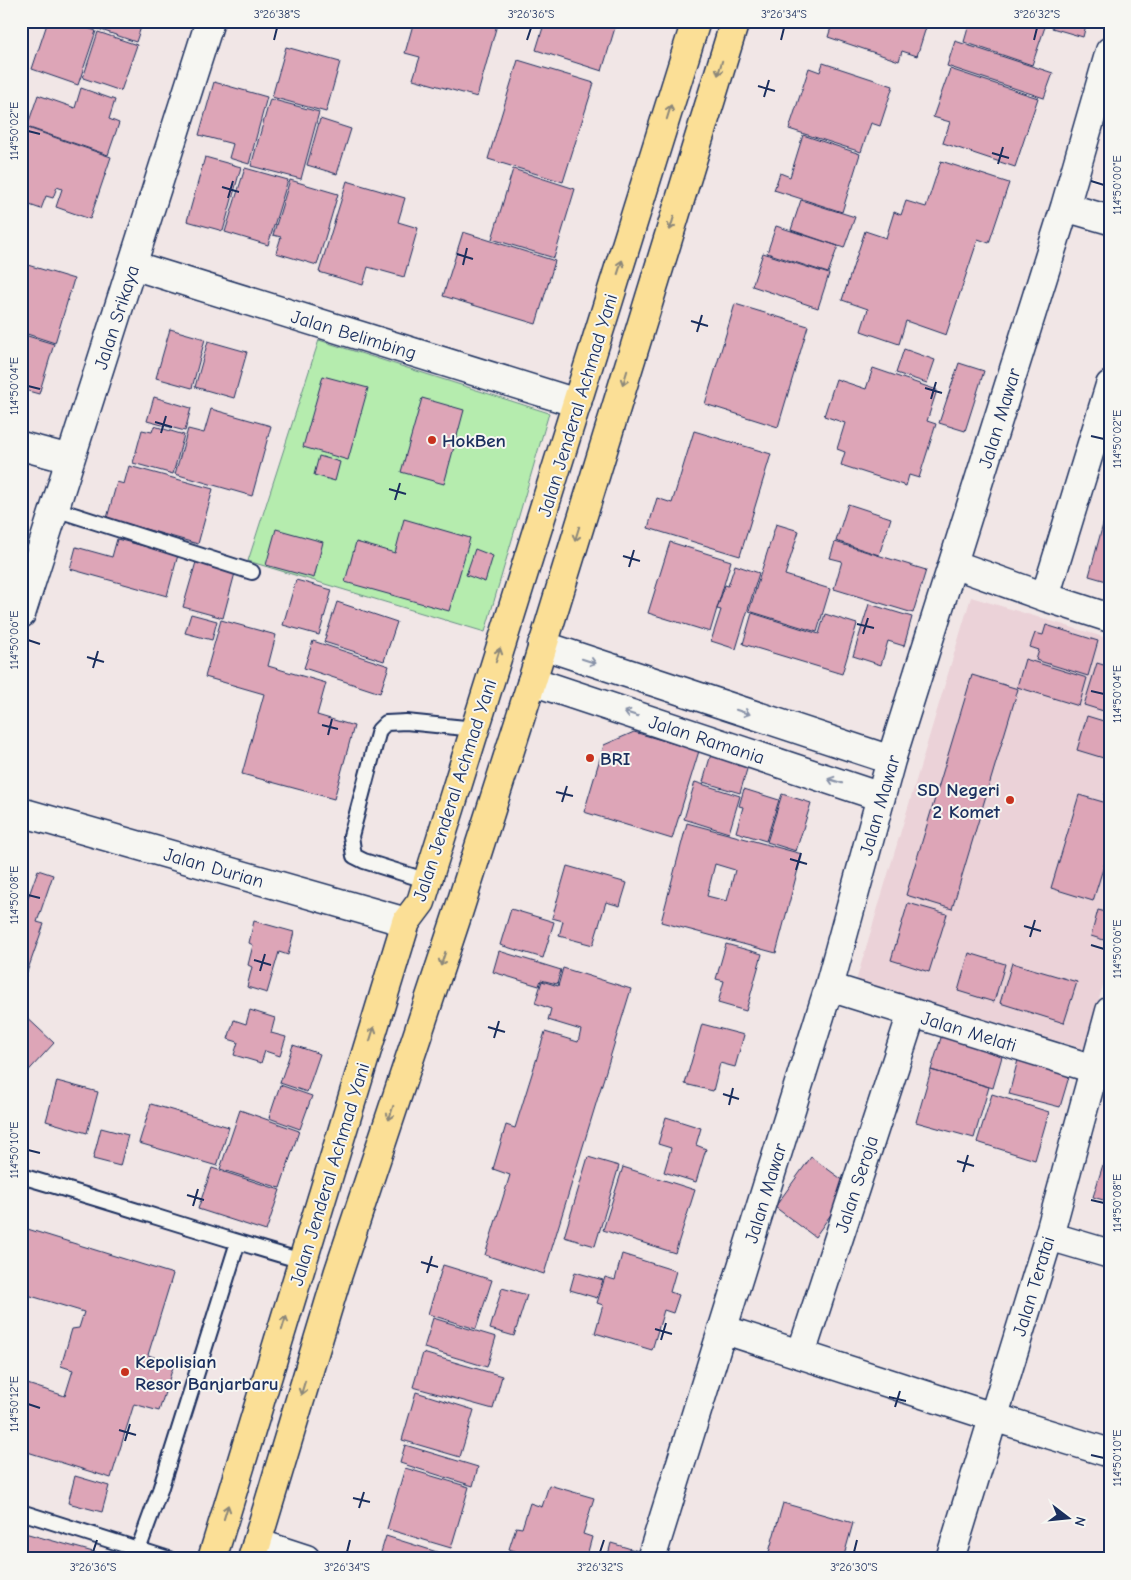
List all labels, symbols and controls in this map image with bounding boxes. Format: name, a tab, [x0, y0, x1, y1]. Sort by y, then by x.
text: 3°26'38"S	[254, 7, 301, 21]
text: 3°26'36"S	[508, 7, 555, 21]
text: 3°26'34"S	[761, 7, 807, 21]
text: 3°26'32"S	[1014, 7, 1061, 21]
one-way arrow	[715, 59, 725, 75]
text: 114°50'02"E	[7, 102, 21, 160]
one-way arrow	[665, 104, 674, 120]
text: 114°50'00"E	[1110, 155, 1124, 215]
one-way arrow	[667, 215, 677, 231]
one-way arrow	[616, 259, 625, 275]
street label: Jalan Srikaya	[90, 262, 144, 372]
street label: Jalan Jenderal Achmad Yani	[533, 291, 622, 520]
street label: Jalan Belimbing	[288, 305, 419, 364]
text: 114°50'04"E	[7, 357, 21, 415]
street label: Jalan Mawar	[974, 365, 1026, 471]
one-way arrow	[619, 370, 629, 386]
text: 114°50'02"E	[1110, 410, 1124, 468]
place label: HokBen	[442, 430, 506, 452]
marker: HokBen	[426, 434, 438, 446]
one-way arrow	[571, 525, 581, 541]
text: 114°50'06"E	[7, 611, 21, 669]
one-way arrow	[494, 648, 503, 664]
one-way arrow	[580, 656, 596, 666]
text: 114°50'04"E	[1110, 665, 1124, 723]
street label: Jalan Jenderal Achmad Yani	[409, 676, 501, 904]
one-way arrow	[735, 707, 751, 717]
one-way arrow	[623, 708, 639, 718]
street label: Jalan Ramania	[646, 711, 767, 769]
place label: BRI	[600, 748, 631, 770]
marker: BRI	[584, 752, 596, 764]
street label: Jalan Mawar	[855, 752, 905, 858]
one-way arrow	[828, 776, 843, 785]
place label: SD Negeri 2 Komet	[917, 779, 1001, 823]
marker: SD Negeri 2 Komet	[1004, 794, 1016, 806]
street label: Jalan Durian	[161, 843, 266, 893]
text: 114°50'08"E	[7, 866, 21, 924]
text: 114°50'06"E	[1110, 920, 1124, 978]
one-way arrow	[437, 951, 447, 967]
street label: Jalan Melati	[918, 1007, 1019, 1057]
one-way arrow	[368, 1026, 377, 1042]
street label: Jalan Jenderal Achmad Yani	[285, 1060, 374, 1289]
one-way arrow	[386, 1105, 395, 1121]
text: 114°50'10"E	[7, 1121, 21, 1179]
street label: Jalan Seroja	[831, 1133, 883, 1236]
street label: Jalan Mawar	[740, 1140, 792, 1246]
text: 114°50'08"E	[1110, 1174, 1124, 1232]
street label: Jalan Teratai	[1008, 1234, 1060, 1339]
one-way arrow	[279, 1315, 289, 1331]
place label: Kepolisian Resor Banjarbaru	[135, 1351, 279, 1395]
marker: Kepolisian Resor Banjarbaru	[119, 1366, 131, 1378]
text: 114°50'12"E	[7, 1376, 21, 1432]
one-way arrow	[298, 1379, 308, 1395]
text: 114°50'10"E	[1110, 1429, 1124, 1487]
north arrow	[1044, 1492, 1094, 1542]
one-way arrow	[222, 1504, 232, 1520]
text: N	[1071, 1515, 1089, 1528]
text: 3°26'36"S	[70, 1560, 117, 1574]
text: 3°26'34"S	[324, 1560, 370, 1574]
text: 3°26'32"S	[577, 1560, 624, 1574]
text: 3°26'30"S	[830, 1560, 878, 1574]

